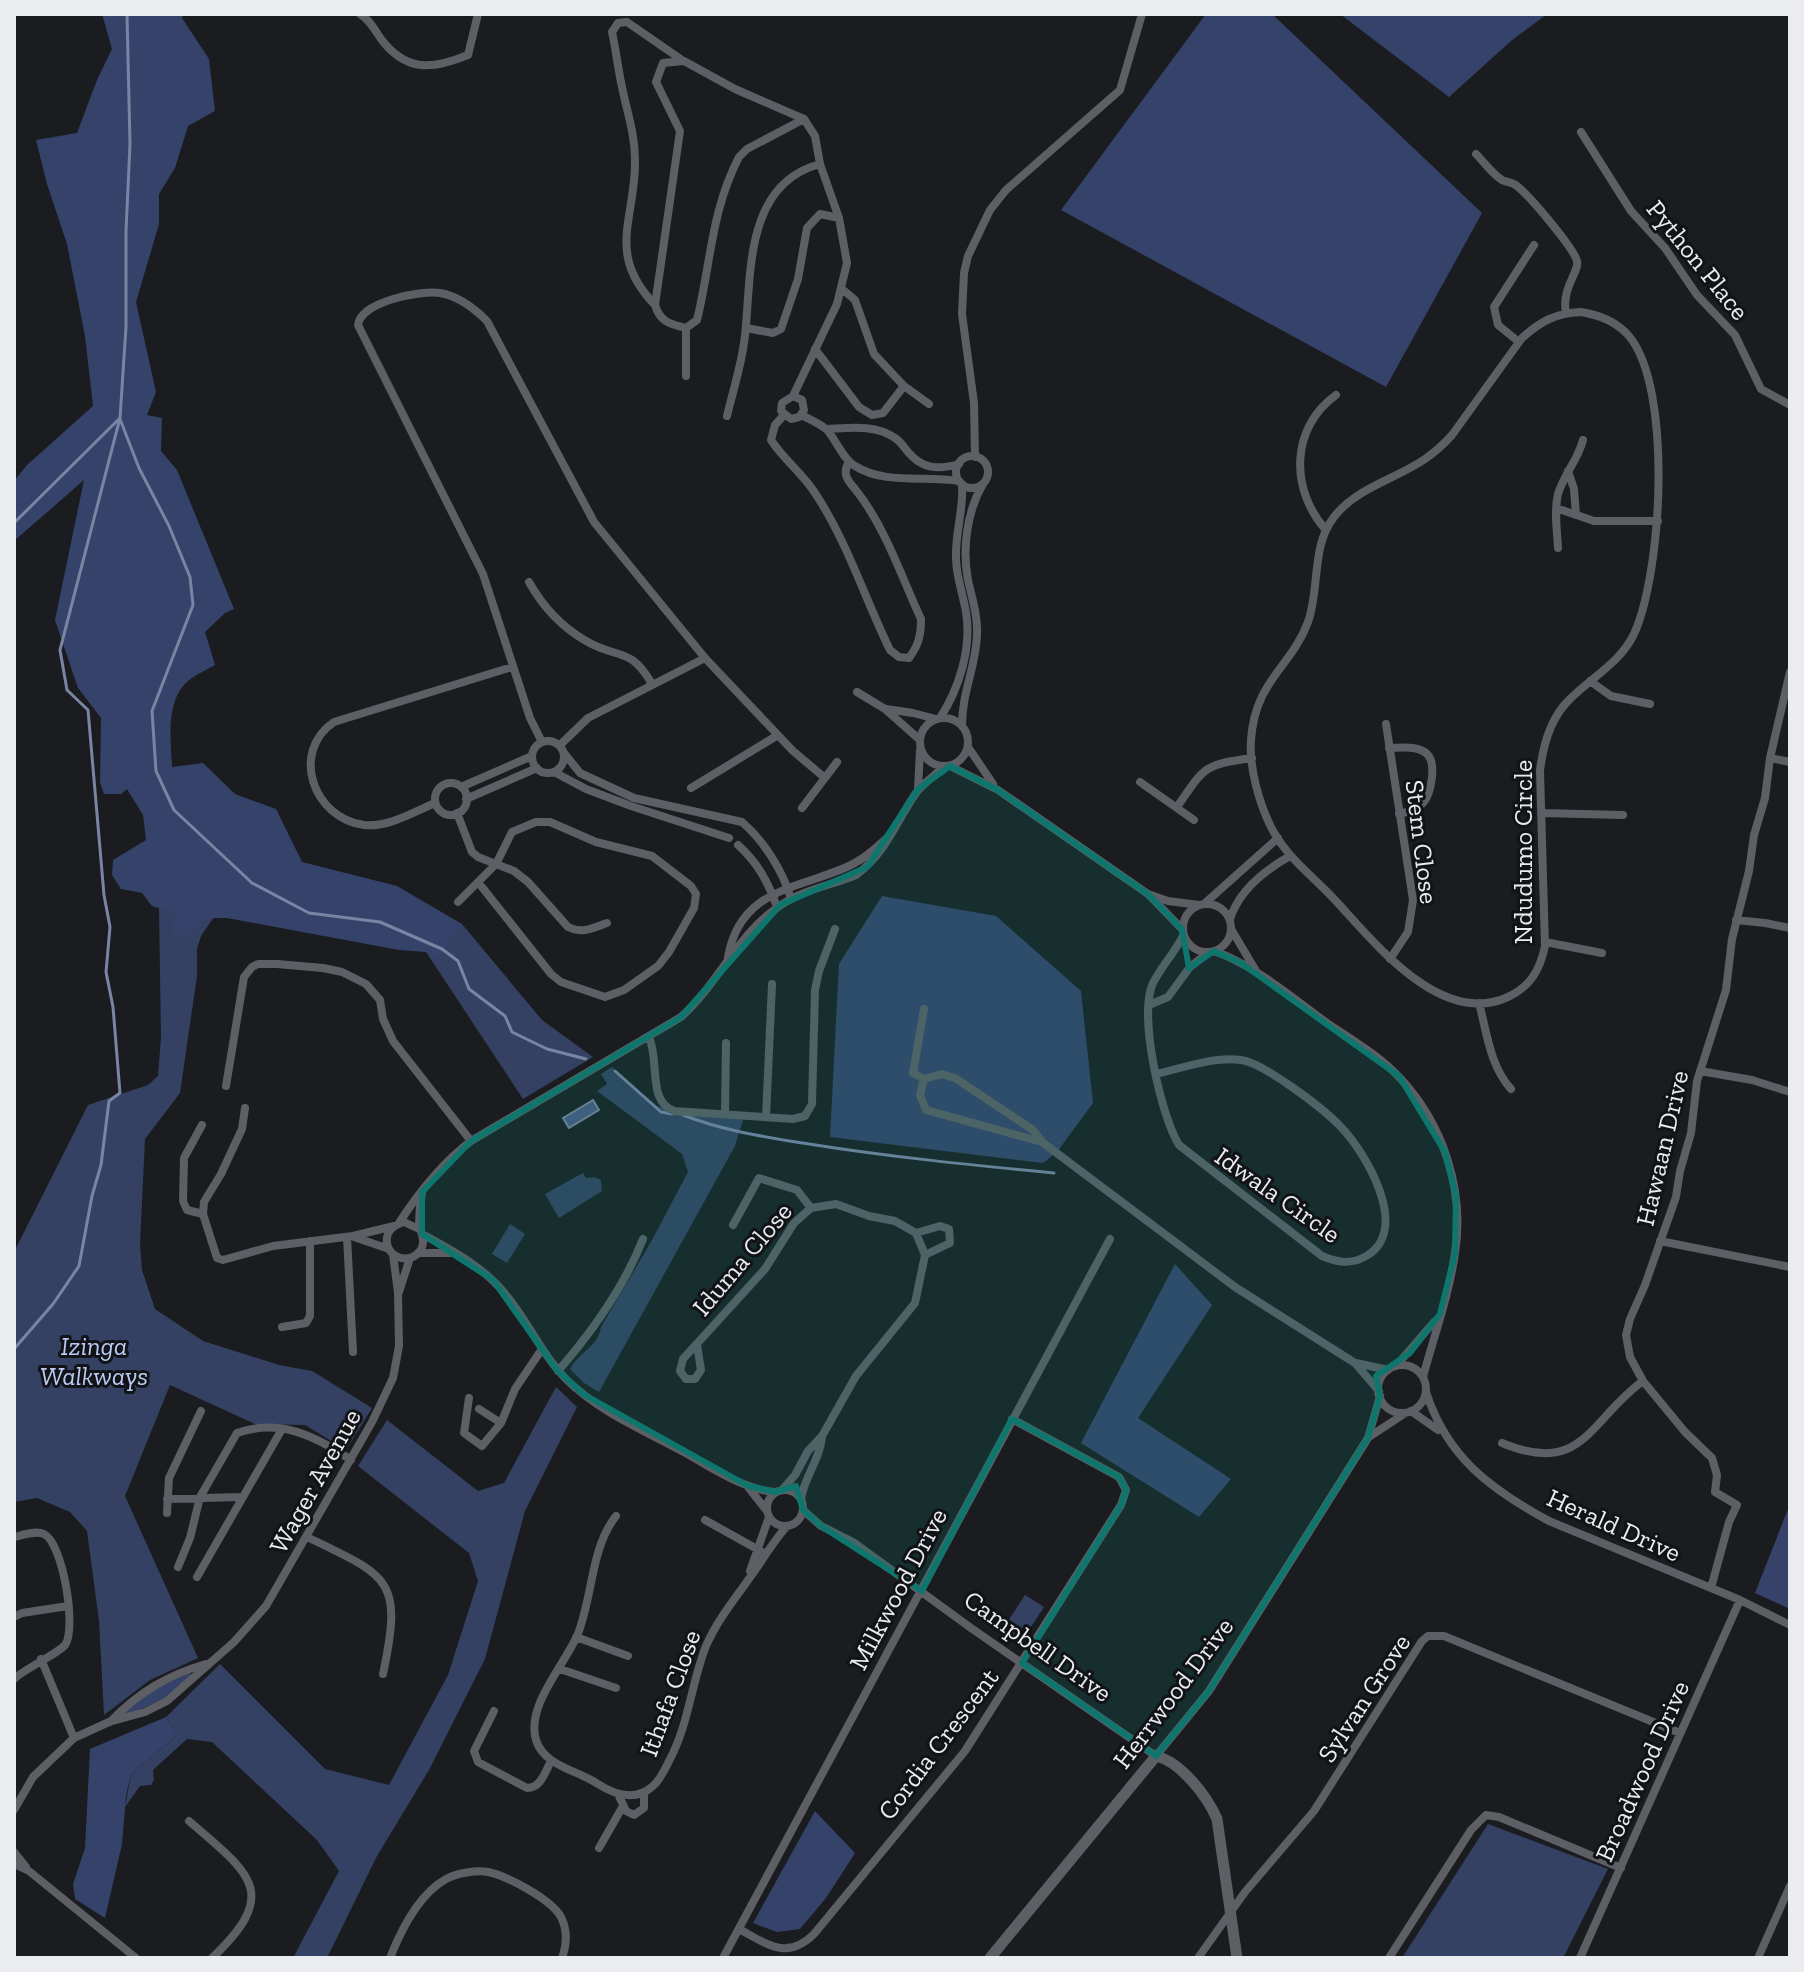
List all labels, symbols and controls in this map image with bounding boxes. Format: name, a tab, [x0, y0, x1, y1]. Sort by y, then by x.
street label: Python Place	[1640, 194, 1756, 326]
street label: Ndudumo Circle	[1507, 760, 1539, 944]
street label: Stem Close	[1399, 778, 1445, 906]
street label: Hawaan Drive	[1629, 1067, 1695, 1229]
street label: Idwala Circle	[1209, 1140, 1347, 1250]
street label: Iduma Close	[685, 1196, 799, 1322]
park label: Izinga Walkways	[40, 1330, 148, 1392]
street label: Wager Avenue	[262, 1403, 368, 1559]
street label: Herald Drive	[1542, 1481, 1686, 1569]
street label: Milkwood Drive	[842, 1503, 954, 1675]
street label: Campbell Drive	[958, 1583, 1118, 1709]
street label: Herrwood Drive	[1106, 1611, 1240, 1775]
street label: Ithafa Close	[632, 1625, 708, 1761]
street label: Sylvan Grove	[1311, 1628, 1417, 1768]
street label: Cordia Crescent	[871, 1662, 1006, 1826]
street label: Broadwood Drive	[1588, 1676, 1696, 1866]

